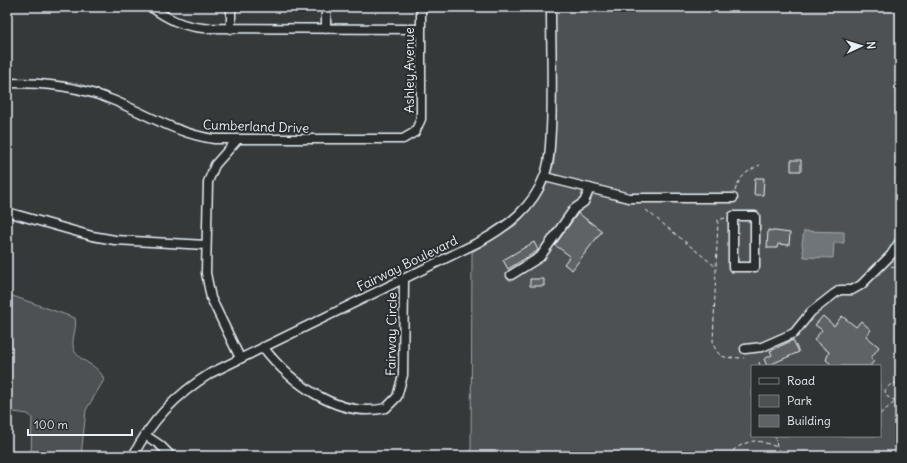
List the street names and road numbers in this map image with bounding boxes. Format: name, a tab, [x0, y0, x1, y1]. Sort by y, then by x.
street label: Ashley Avenue	[401, 27, 418, 113]
street label: Cumberland Drive	[203, 116, 309, 137]
street label: Fairway Boulevard	[354, 231, 461, 295]
street label: Fairway Circle	[382, 292, 401, 376]

